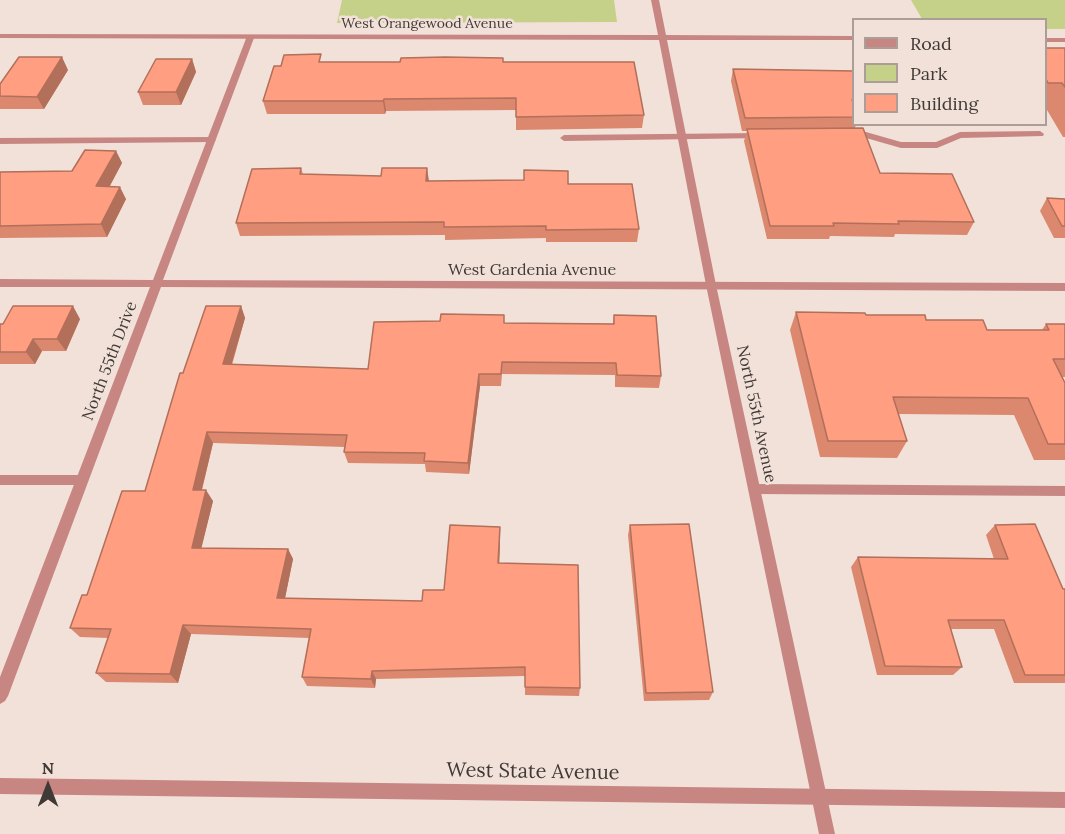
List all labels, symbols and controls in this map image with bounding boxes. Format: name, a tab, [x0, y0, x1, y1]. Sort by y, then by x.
street label: West Orangewood Avenue	[341, 16, 513, 32]
legend	[852, 18, 1047, 126]
text: Road	[910, 32, 952, 55]
text: Park	[910, 62, 947, 85]
text: Building	[910, 92, 978, 115]
street label: West Gardenia Avenue	[448, 260, 616, 280]
street label: North 55th Drive	[78, 299, 142, 423]
street label: North 55th Avenue	[732, 343, 780, 485]
north arrow	[18, 756, 78, 816]
text: N	[42, 758, 54, 778]
street label: West State Avenue	[446, 758, 620, 786]

